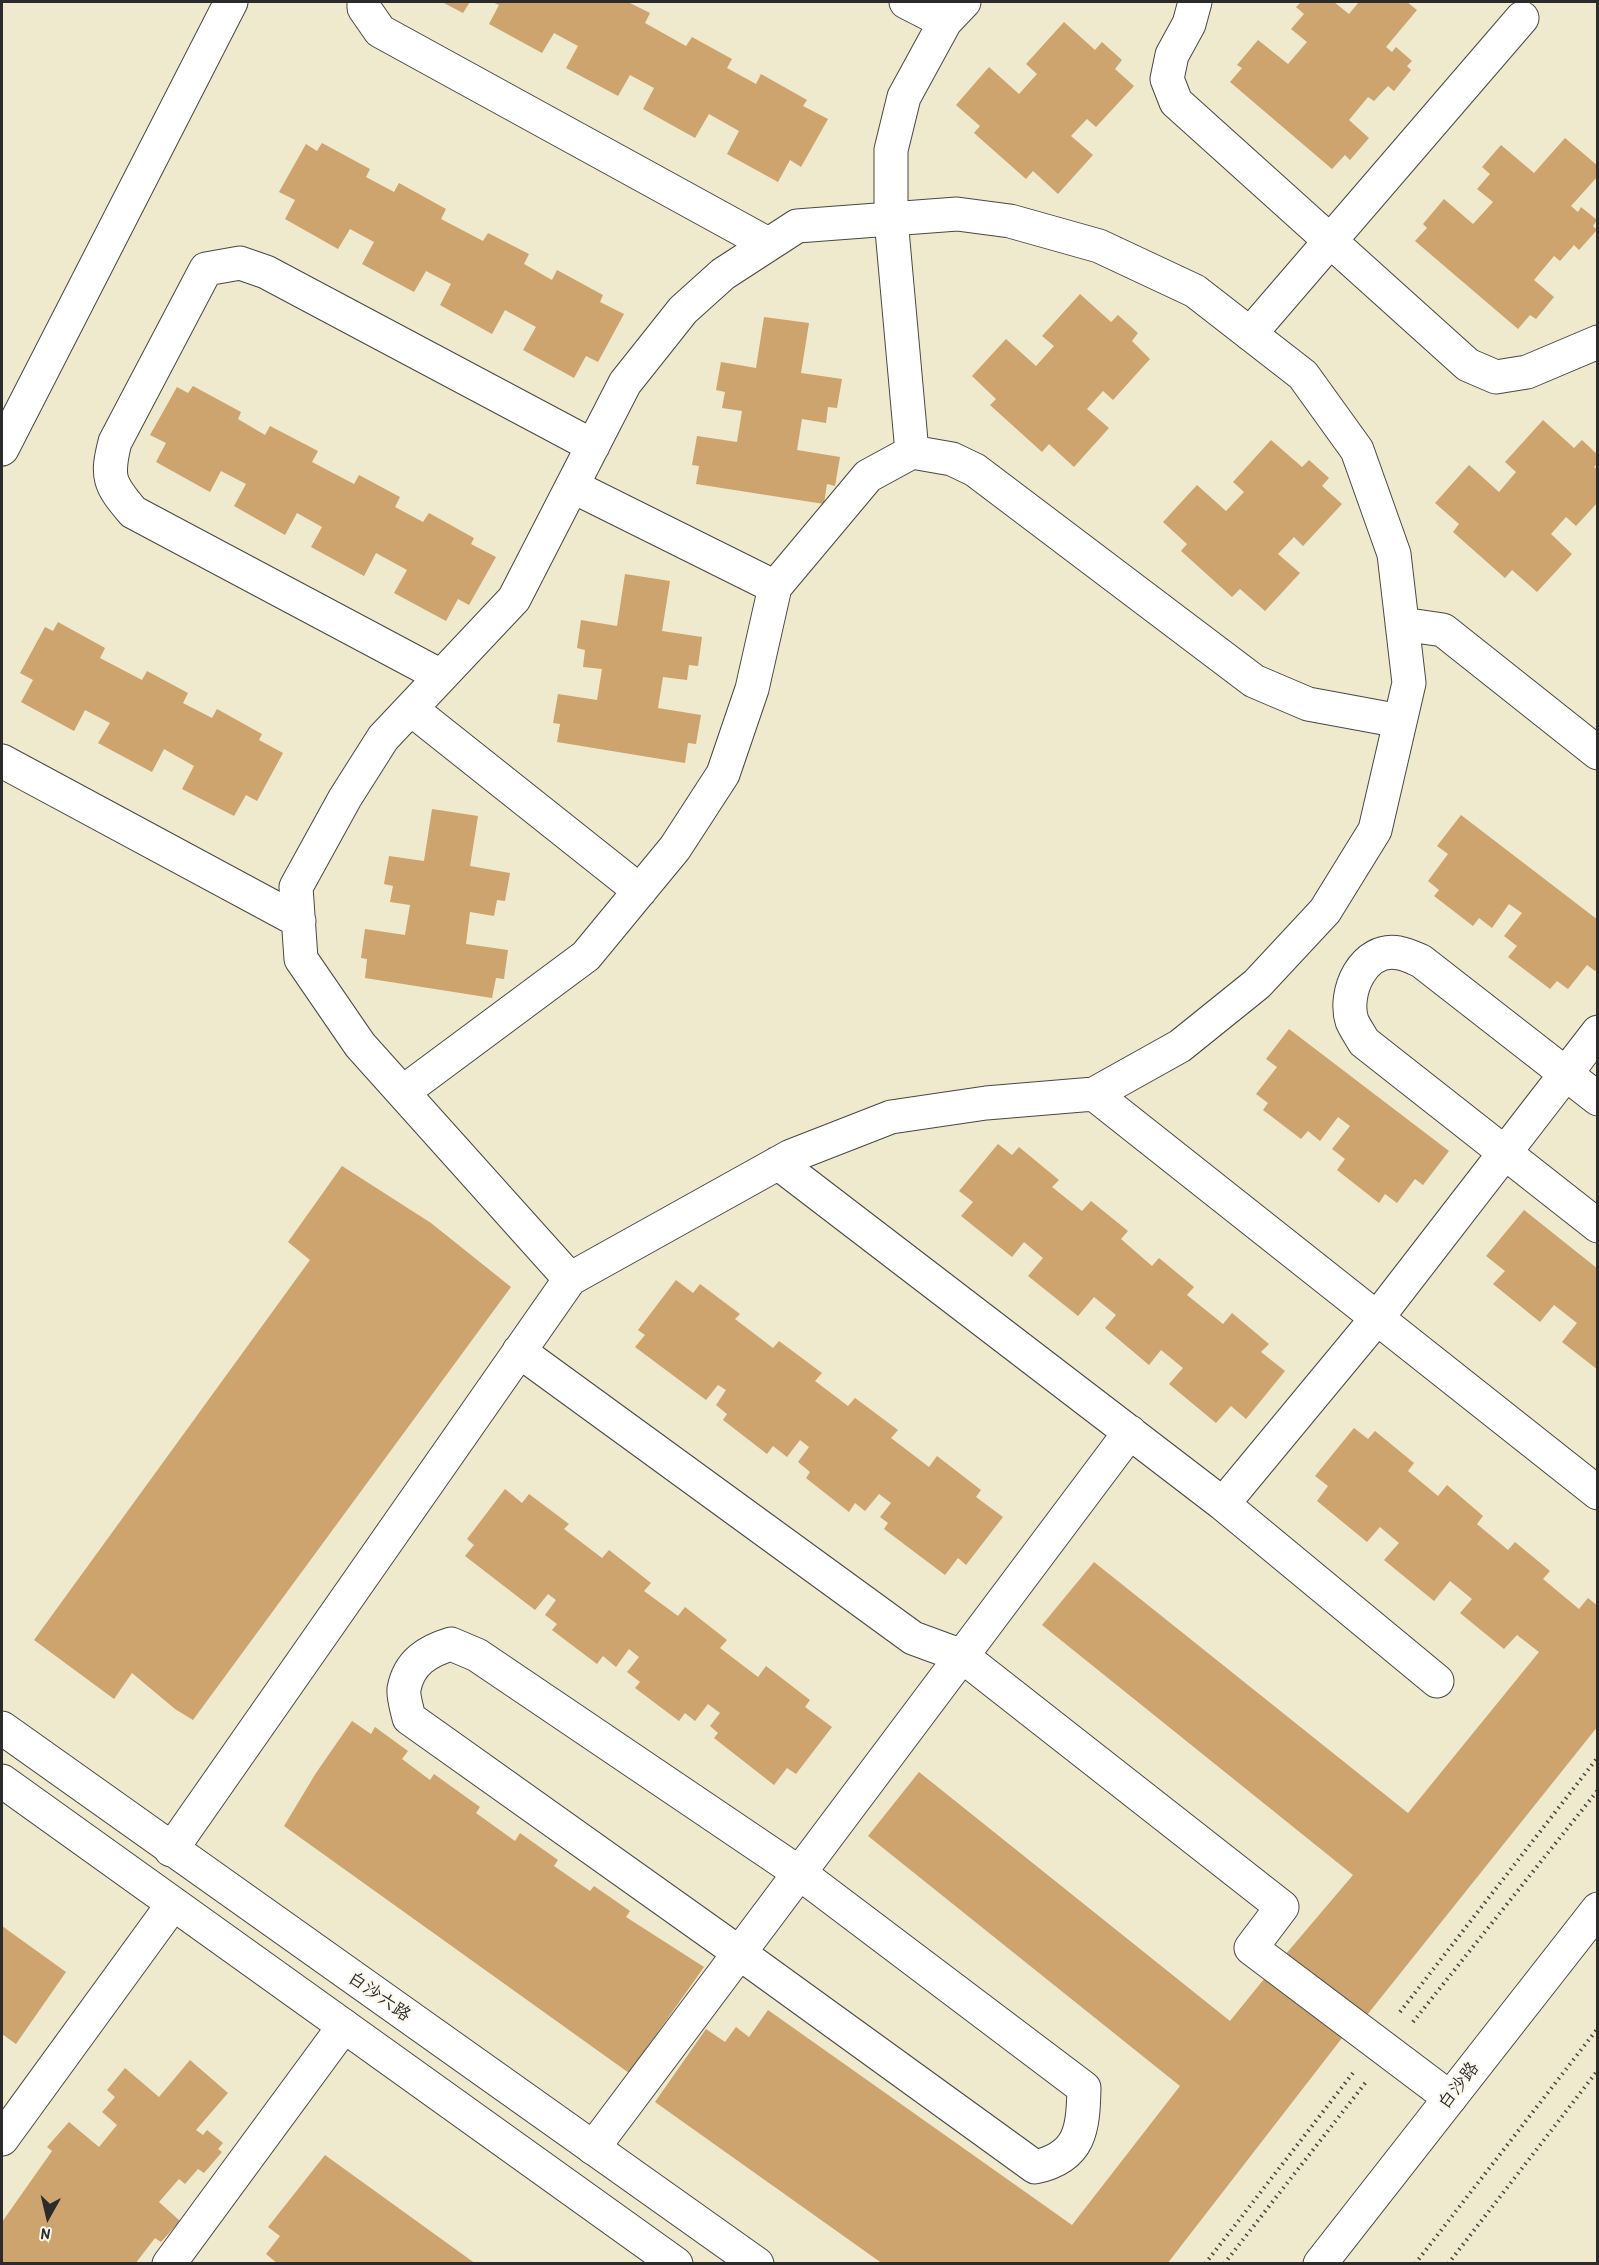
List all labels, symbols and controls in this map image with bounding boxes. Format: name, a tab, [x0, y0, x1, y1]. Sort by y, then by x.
street label: 白沙六路	[343, 1968, 415, 2026]
street label: 白沙路	[1434, 2058, 1484, 2114]
north arrow	[18, 2187, 78, 2247]
text: N	[40, 2223, 51, 2246]

